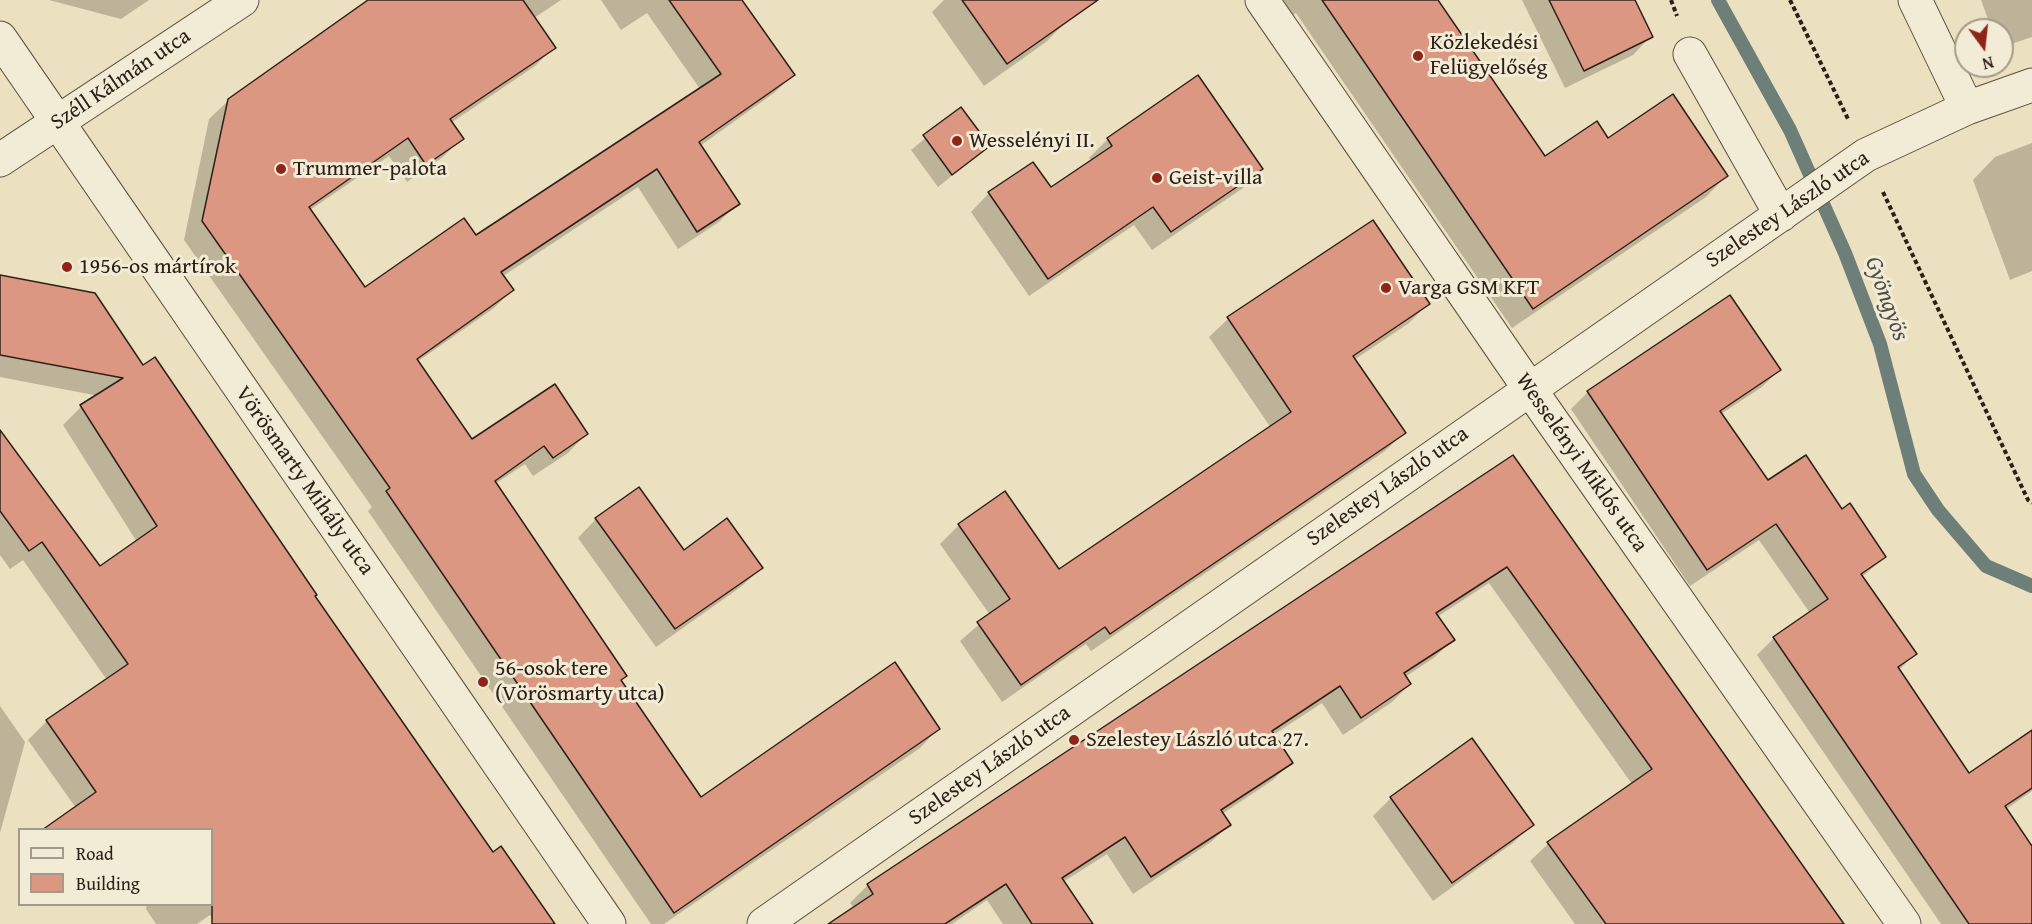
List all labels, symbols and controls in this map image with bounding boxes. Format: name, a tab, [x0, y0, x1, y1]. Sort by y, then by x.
north arrow	[1954, 18, 2014, 78]
street label: Széll Kálmán utca	[46, 24, 196, 136]
place label: Közlekedési Felügyelőség	[1430, 30, 1547, 82]
marker: Közlekedési Felügyelőség	[1411, 49, 1425, 63]
text: N	[1980, 50, 1996, 76]
place label: Wesselényi II.	[969, 128, 1095, 154]
marker: Wesselényi II.	[950, 134, 964, 148]
street label: Szelestey László utca	[1701, 146, 1875, 274]
place label: Trummer-palota	[293, 156, 447, 182]
marker: Trummer-palota	[274, 162, 288, 176]
place label: Geist-villa	[1169, 165, 1262, 191]
marker: Geist-villa	[1150, 171, 1164, 185]
water label: Gyöngyös	[1858, 253, 1914, 345]
place label: 1956-os mártírok	[79, 254, 236, 280]
marker: 1956-os mártírok	[60, 260, 74, 274]
place label: Varga GSM KFT	[1398, 275, 1539, 301]
marker: Varga GSM KFT	[1379, 281, 1393, 295]
street label: Wesselényi Miklós utca	[1509, 368, 1653, 558]
street label: Vörösmarty Mihály utca	[229, 382, 379, 580]
street label: Szelestey László utca	[1302, 421, 1474, 553]
place label: 56-osok tere (Vörösmarty utca)	[495, 656, 665, 708]
marker: 56-osok tere (Vörösmarty utca)	[476, 675, 490, 689]
street label: Szelestey László utca	[904, 700, 1076, 832]
place label: Szelestey László utca 27.	[1086, 727, 1309, 753]
marker: Szelestey László utca 27.	[1067, 733, 1081, 747]
legend	[18, 828, 213, 906]
text: Road	[76, 840, 114, 867]
text: Building	[76, 870, 140, 897]

